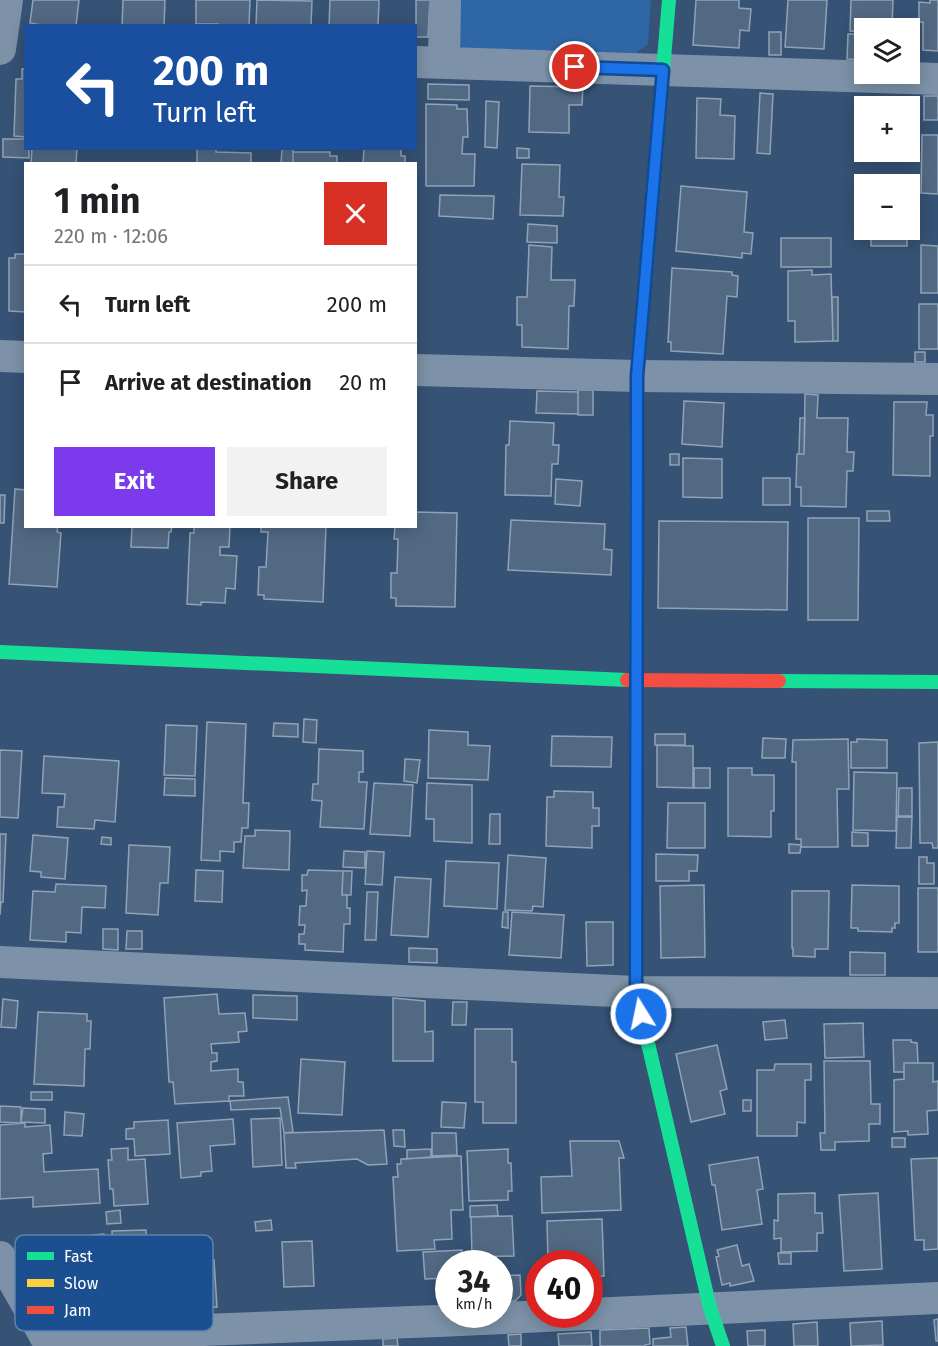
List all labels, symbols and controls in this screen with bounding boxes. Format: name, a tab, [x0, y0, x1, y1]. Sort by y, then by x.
map controls	[854, 18, 920, 240]
button: layers	[854, 18, 920, 84]
pin	[549, 41, 600, 92]
text: 200 m	[153, 46, 269, 96]
icon: left	[54, 48, 132, 126]
icon: arrive	[558, 50, 591, 83]
button: +	[854, 96, 920, 162]
text: Turn left	[153, 97, 256, 129]
button: −	[854, 174, 920, 240]
text: 1 min	[54, 179, 141, 223]
button: close	[324, 182, 387, 245]
text: 220 m · 12:06	[54, 224, 168, 248]
icon: left	[54, 288, 87, 321]
text: Turn left	[105, 291, 190, 318]
text: 200 m	[327, 291, 387, 318]
icon: arrive	[54, 366, 87, 399]
text: Arrive at destination	[105, 369, 312, 396]
text: 20 m	[339, 369, 387, 396]
button: Exit	[54, 447, 215, 516]
button: Share	[227, 447, 387, 516]
position arrow	[609, 982, 673, 1046]
legend	[15, 1235, 213, 1331]
text: Fast	[64, 1247, 93, 1266]
speed limit sign: 40	[525, 1250, 603, 1328]
text: 34	[458, 1264, 490, 1300]
text: Slow	[64, 1274, 99, 1293]
text: km/h	[455, 1295, 493, 1313]
text: Jam	[64, 1301, 91, 1320]

